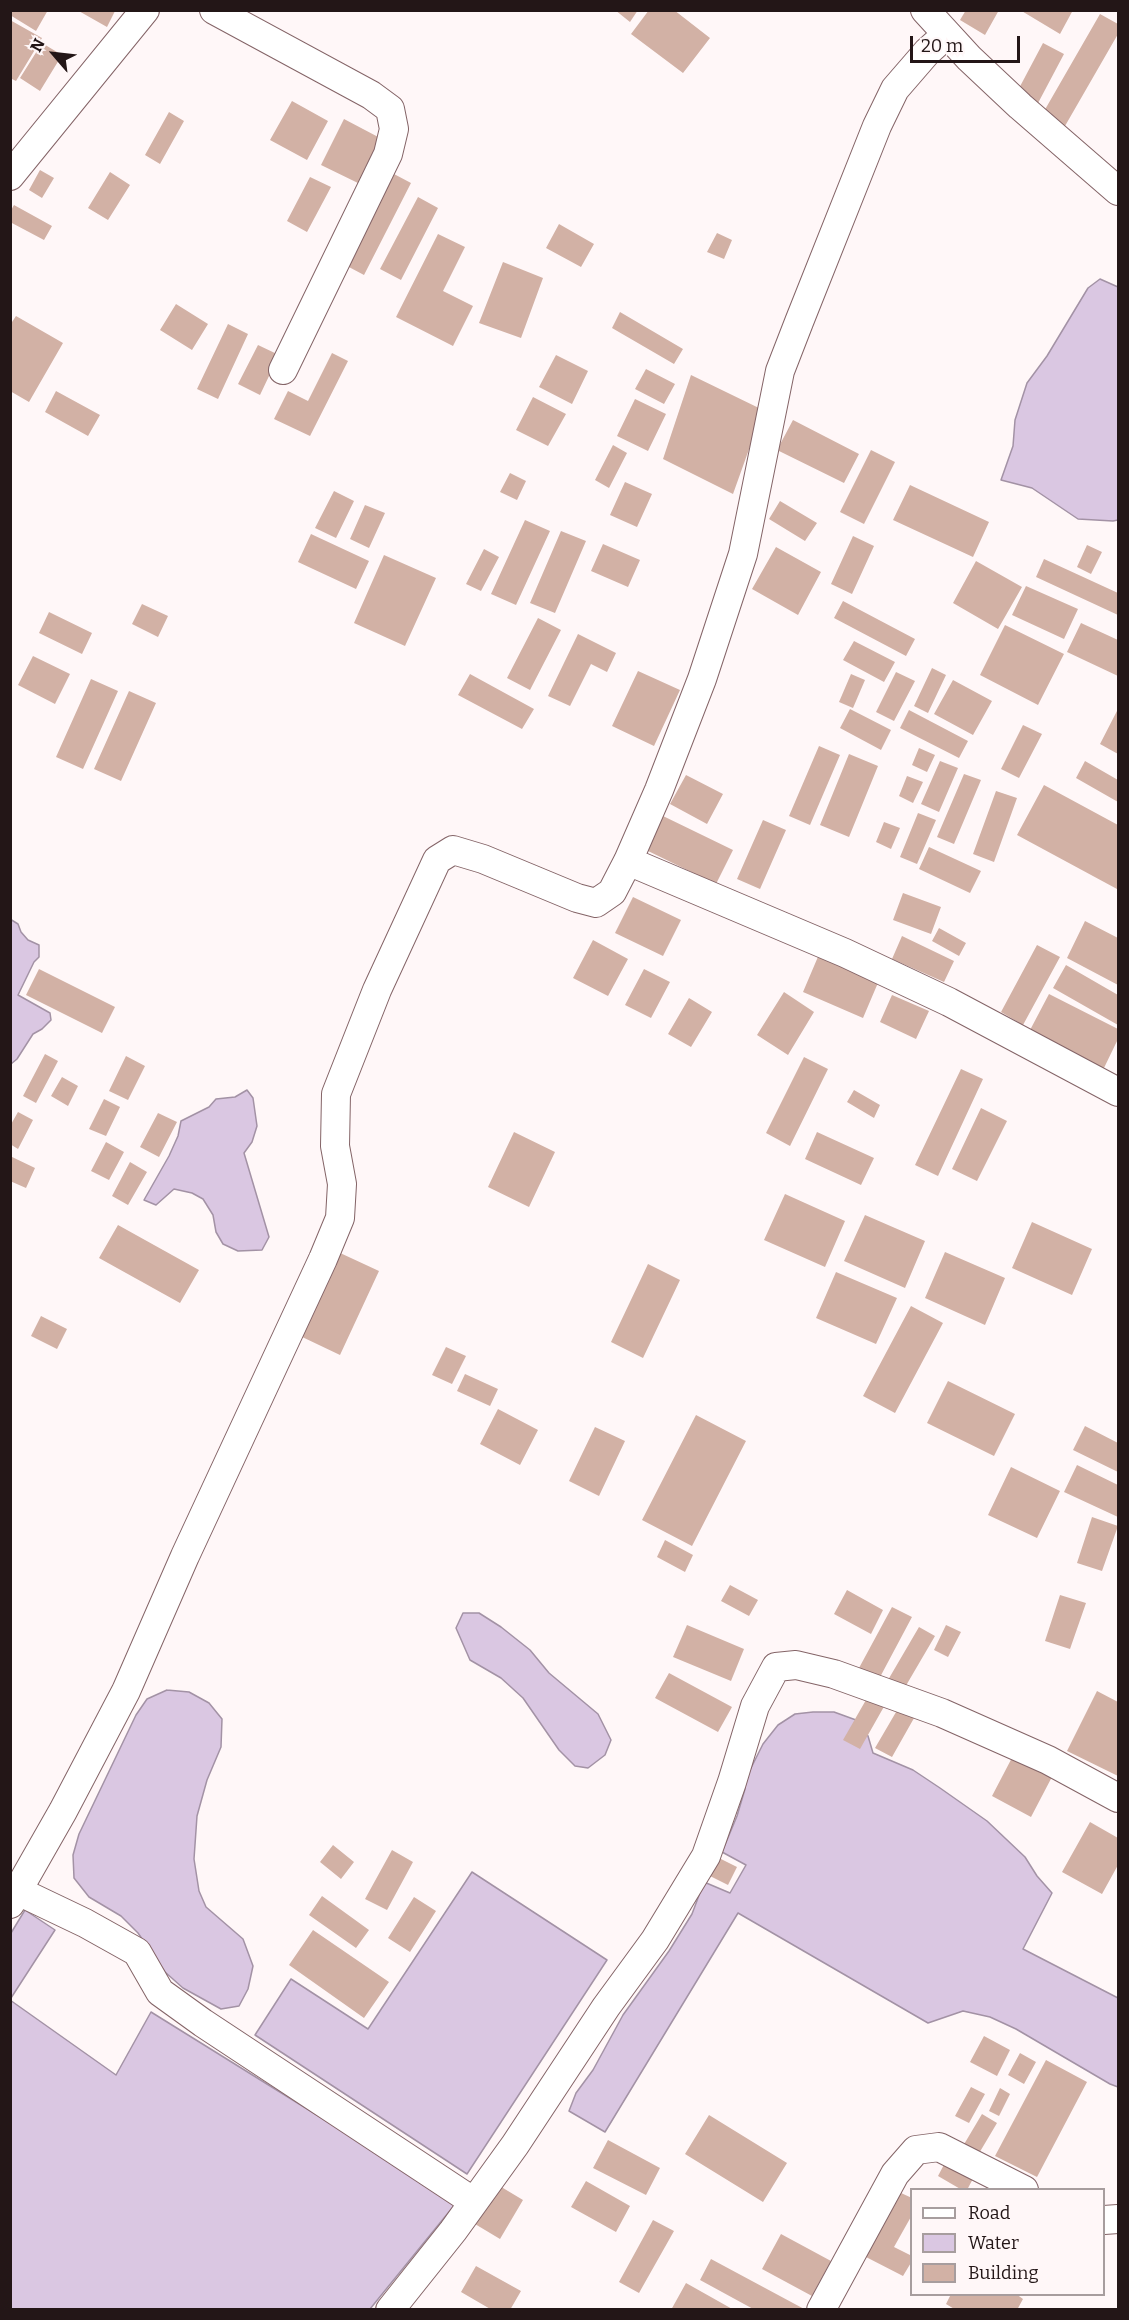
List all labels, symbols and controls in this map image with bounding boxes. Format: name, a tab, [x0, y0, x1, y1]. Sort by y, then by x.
north arrow	[24, 24, 84, 84]
scale bar	[913, 24, 1022, 62]
text: N	[26, 35, 49, 55]
text: 20 m	[921, 35, 963, 57]
legend	[910, 2188, 1105, 2296]
text: Road	[968, 2202, 1010, 2224]
text: Water	[968, 2232, 1019, 2254]
text: Building	[968, 2262, 1039, 2284]

